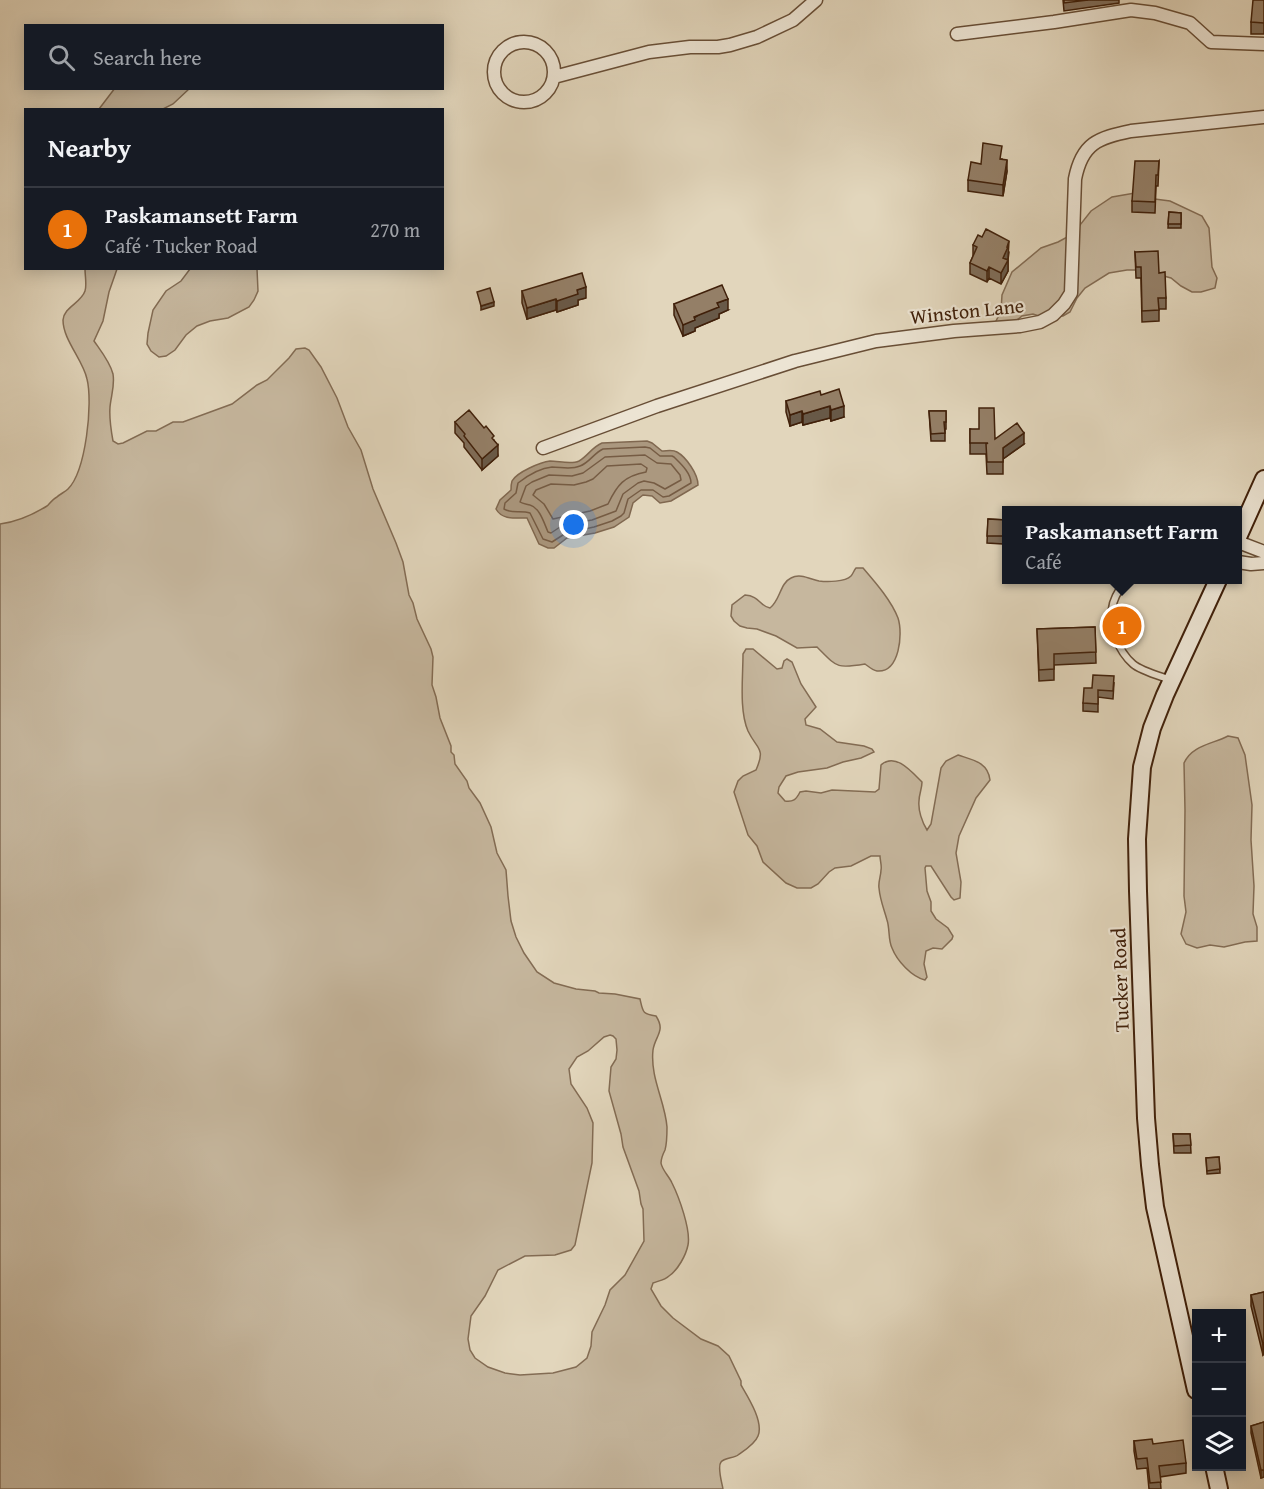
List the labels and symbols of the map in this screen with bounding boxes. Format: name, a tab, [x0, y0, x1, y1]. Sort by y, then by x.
street label: Winston Lane	[908, 290, 1025, 331]
your location	[559, 510, 588, 539]
pin: 1	[1102, 604, 1142, 648]
street label: Tucker Road	[1103, 927, 1136, 1033]

